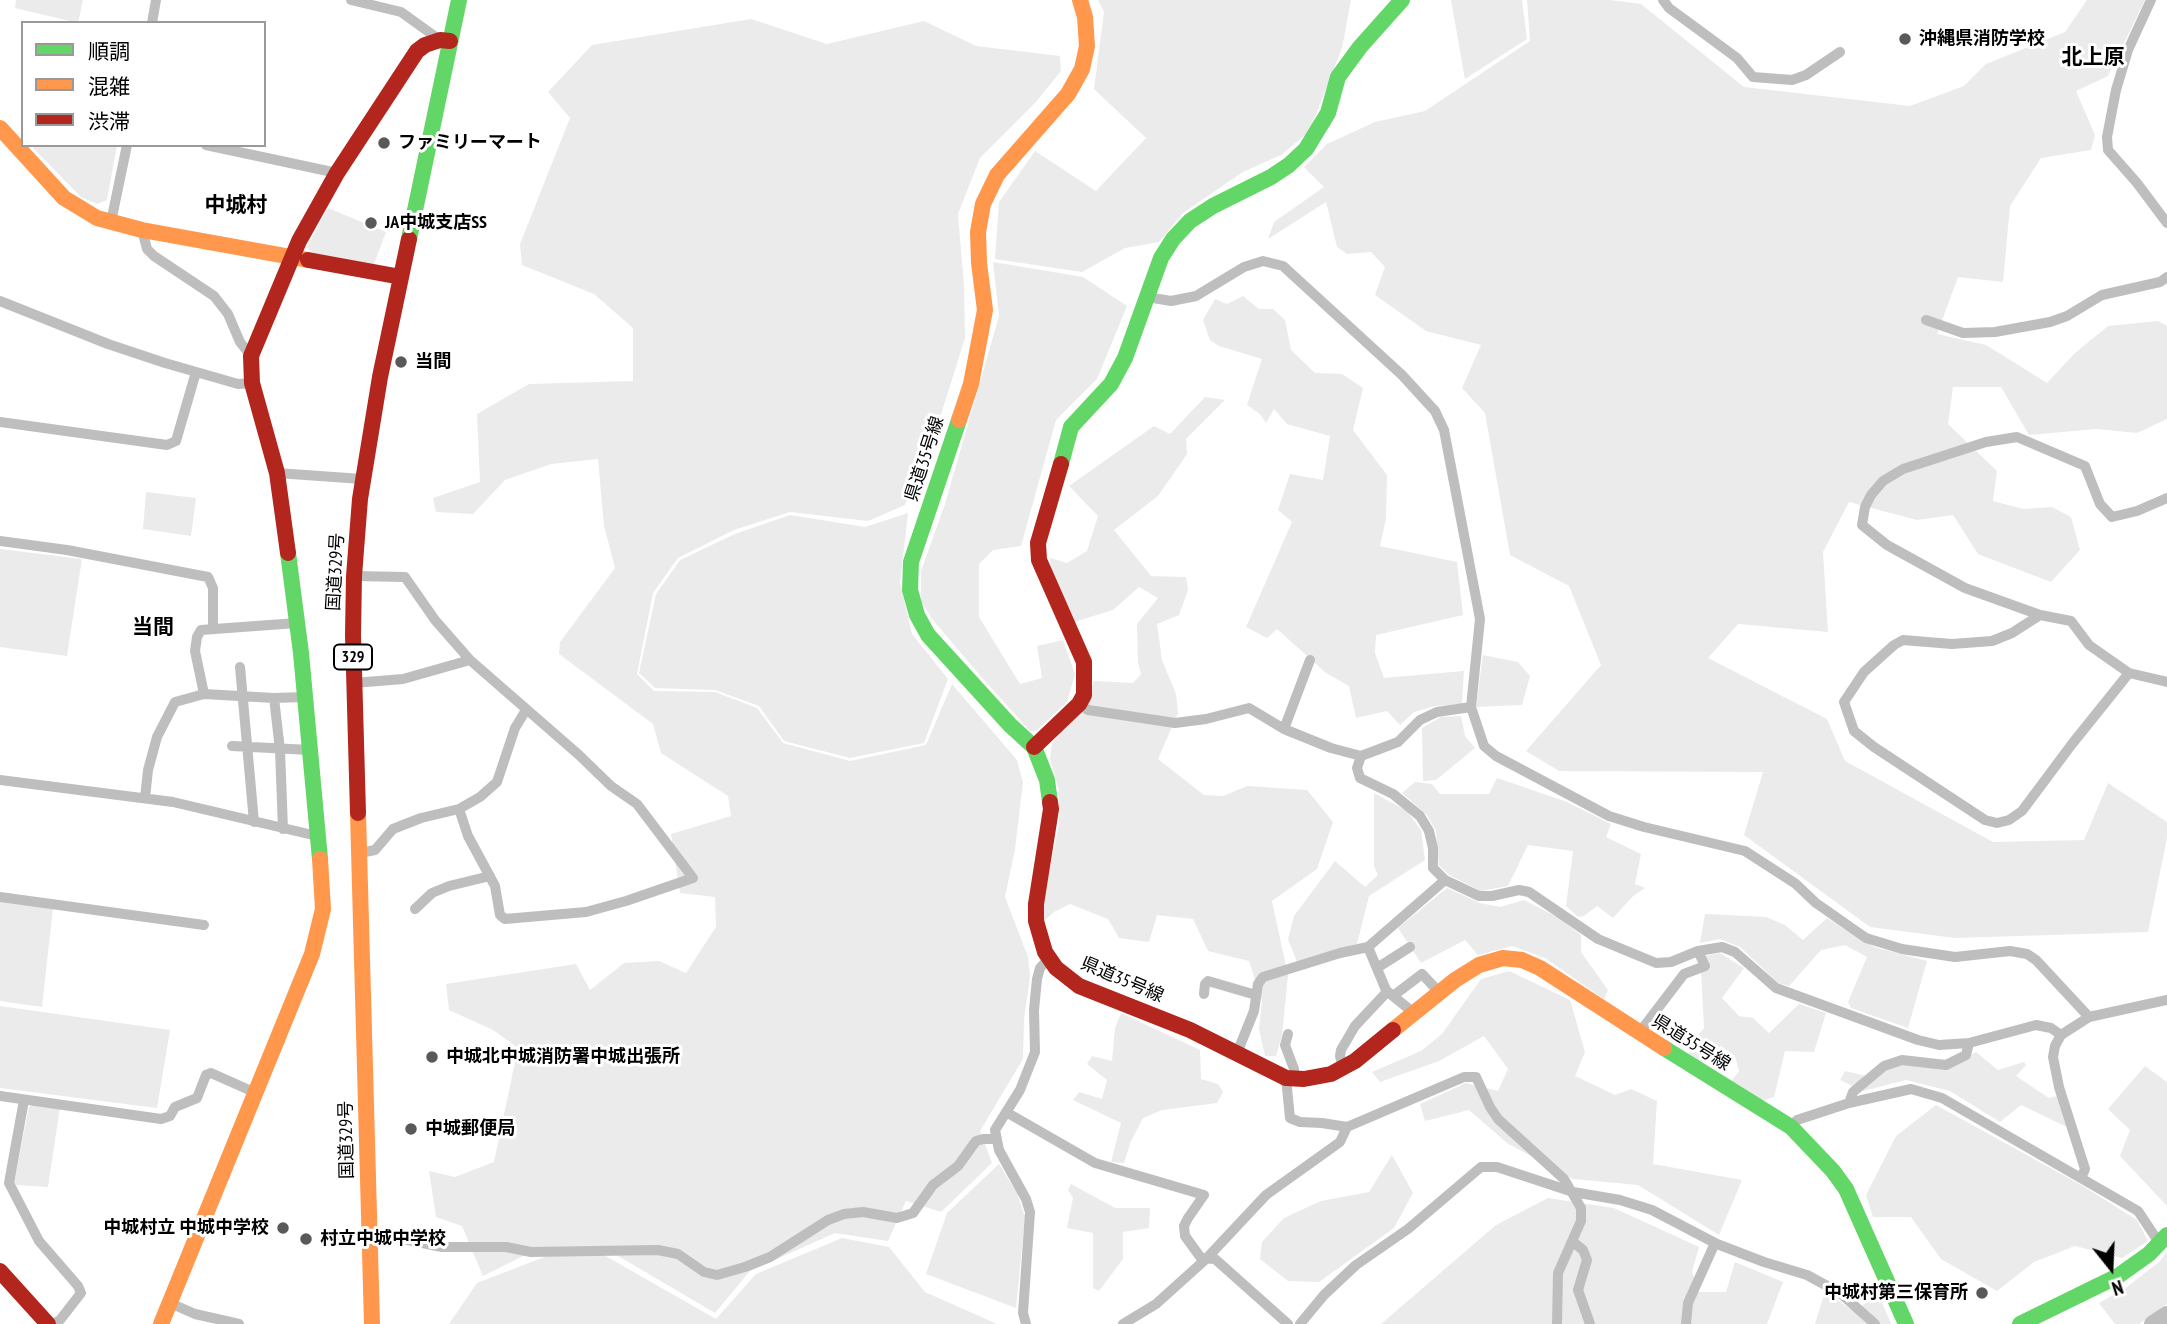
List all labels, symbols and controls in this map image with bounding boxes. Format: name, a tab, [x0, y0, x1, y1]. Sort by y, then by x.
legend	[21, 21, 266, 147]
place label: 沖縄県消防学校	[1919, 28, 2045, 50]
marker: 沖縄県消防学校	[1897, 31, 1913, 47]
text: 順調	[88, 38, 130, 65]
district label: 北上原	[2062, 45, 2124, 71]
text: 混雑	[88, 73, 130, 100]
text: 渋滞	[88, 108, 130, 135]
place label: ファミリーマート	[398, 132, 542, 154]
marker: ファミリーマート	[376, 135, 392, 151]
district label: 中城村	[205, 193, 267, 219]
place label: JA中城支店SS	[385, 212, 487, 234]
marker: JA中城支店SS	[363, 215, 379, 231]
place label: 当間	[415, 351, 451, 373]
marker: 当間	[393, 354, 409, 370]
street label: 県道35号線	[901, 414, 949, 504]
street label: 国道329号	[323, 532, 349, 612]
district label: 当間	[132, 615, 174, 641]
road number: 329	[334, 644, 372, 670]
street label: 県道35号線	[1077, 953, 1167, 1007]
street label: 県道35号線	[1648, 1010, 1734, 1076]
place label: 中城北中城消防署中城出張所	[446, 1046, 680, 1068]
marker: 中城北中城消防署中城出張所	[424, 1049, 440, 1065]
street label: 国道329号	[336, 1101, 358, 1179]
place label: 中城郵便局	[425, 1118, 515, 1140]
marker: 中城郵便局	[403, 1121, 419, 1137]
place label: 中城村立 中城中学校	[103, 1217, 269, 1239]
marker: 中城村立 中城中学校	[275, 1220, 291, 1236]
place label: 村立中城中学校	[320, 1228, 446, 1250]
marker: 村立中城中学校	[298, 1231, 314, 1247]
north arrow	[2076, 1233, 2146, 1303]
text: N	[2109, 1275, 2126, 1301]
place label: 中城村第三保育所	[1824, 1282, 1968, 1304]
marker: 中城村第三保育所	[1974, 1285, 1990, 1301]

